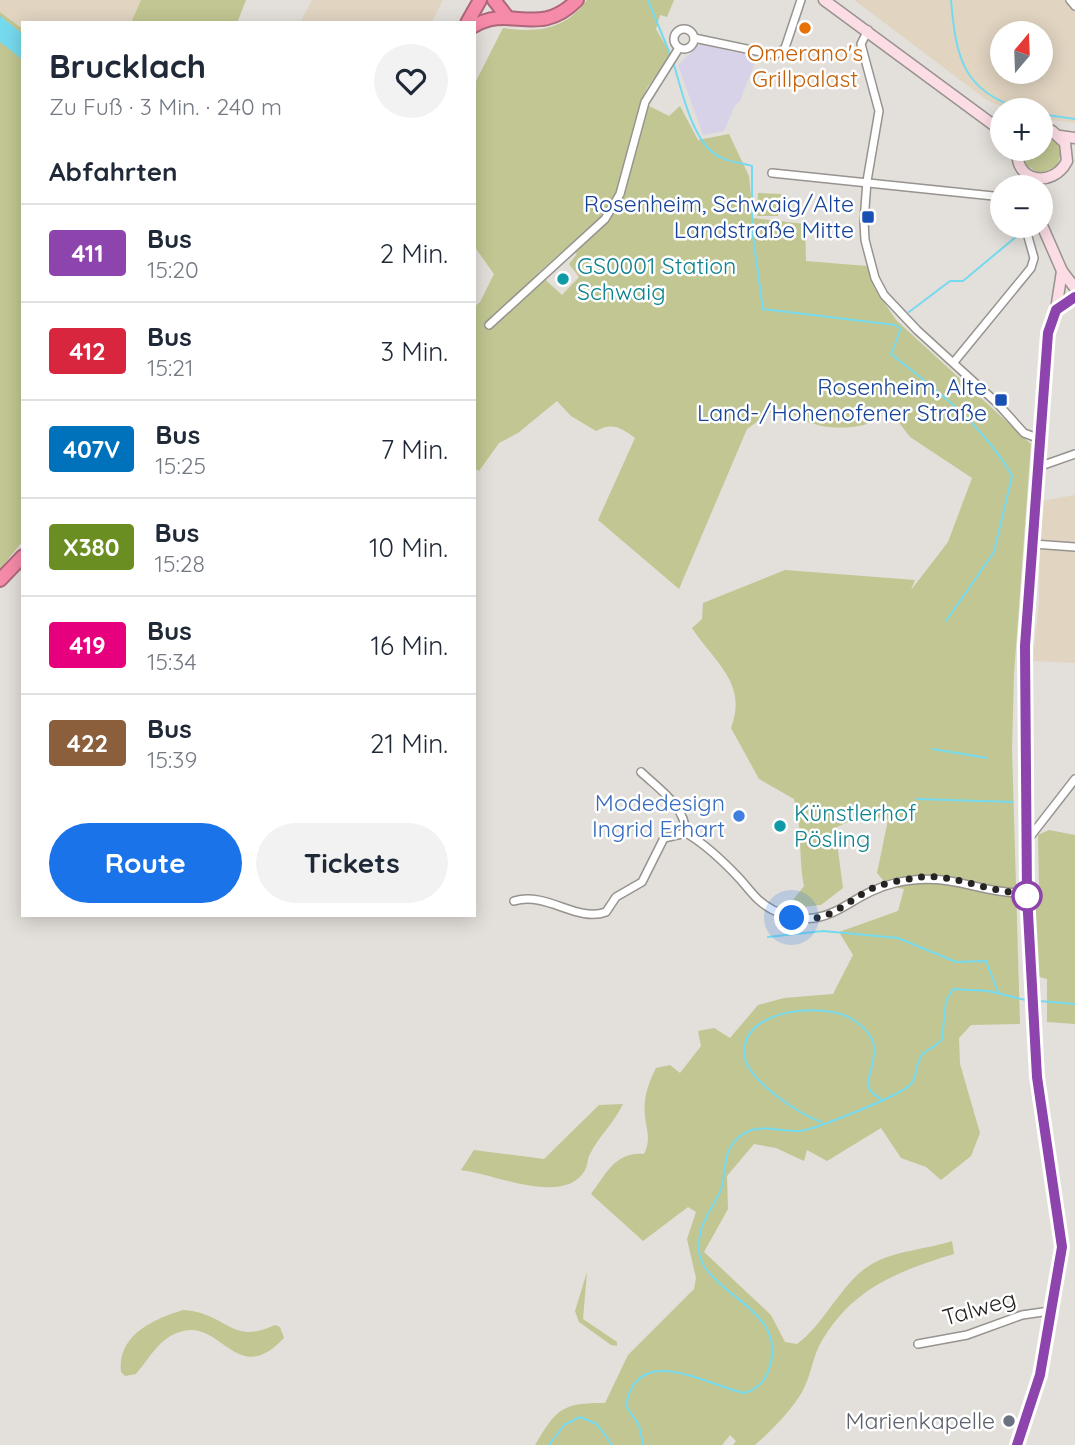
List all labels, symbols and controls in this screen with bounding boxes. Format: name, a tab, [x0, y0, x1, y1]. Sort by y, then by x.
marker: Omerano's Grillpalast	[797, 20, 813, 36]
north arrow	[990, 21, 1054, 84]
map controls	[990, 21, 1053, 238]
place label: Omerano's Grillpalast	[747, 38, 863, 93]
button: heart	[374, 44, 448, 118]
text: Brucklach	[49, 45, 206, 86]
text: Zu Fuß · 3 Min. · 240 m	[49, 92, 282, 121]
button: +	[990, 98, 1053, 161]
text: Abfahrten	[49, 155, 178, 188]
button: −	[990, 175, 1053, 238]
place label: Rosenheim, Schwaig/Alte Landstraße Mitte	[584, 189, 854, 244]
marker: Rosenheim, Schwaig/Alte Landstraße Mitte	[860, 209, 876, 225]
text: Bus	[147, 222, 192, 255]
text: 2 Min.	[380, 237, 448, 270]
text: 411	[71, 238, 104, 268]
place label: GS0001 Station Schwaig	[577, 251, 736, 306]
text: 15:20	[147, 255, 199, 284]
marker: GS0001 Station Schwaig	[555, 271, 571, 287]
text: Bus	[147, 320, 192, 353]
text: 3 Min.	[380, 335, 448, 368]
text: 412	[69, 336, 106, 366]
text: 15:21	[147, 353, 194, 382]
place label: Rosenheim, Alte Land-/Hohenofener Straße	[697, 372, 987, 427]
marker: Rosenheim, Alte Land-/Hohenofener Straße	[993, 392, 1009, 408]
text: Bus	[155, 418, 200, 451]
text: 7 Min.	[381, 433, 448, 466]
text: 407V	[63, 434, 120, 464]
text: 15:25	[155, 451, 206, 480]
text: Bus	[155, 516, 199, 549]
text: 10 Min.	[369, 531, 448, 564]
text: X380	[63, 532, 120, 562]
text: 15:28	[155, 549, 205, 578]
text: Bus	[147, 614, 192, 647]
text: 16 Min.	[370, 629, 448, 662]
text: 419	[69, 630, 106, 660]
text: 15:34	[147, 647, 197, 676]
text: Bus	[147, 712, 192, 745]
text: 21 Min.	[370, 727, 448, 760]
text: 422	[67, 728, 108, 758]
text: 15:39	[147, 745, 197, 774]
place label: Modedesign Ingrid Erhart	[592, 788, 725, 843]
place label: Künstlerhof Pösling	[794, 798, 916, 853]
marker: Modedesign Ingrid Erhart	[731, 808, 747, 824]
marker: Künstlerhof Pösling	[772, 818, 788, 834]
button: Route	[49, 823, 242, 903]
button: Tickets	[256, 823, 448, 903]
unlabelled marker	[1012, 881, 1042, 911]
your location	[774, 900, 809, 935]
street label: Talweg	[939, 1283, 1019, 1332]
place label: Marienkapelle	[846, 1406, 995, 1435]
marker: Marienkapelle	[1001, 1413, 1017, 1429]

